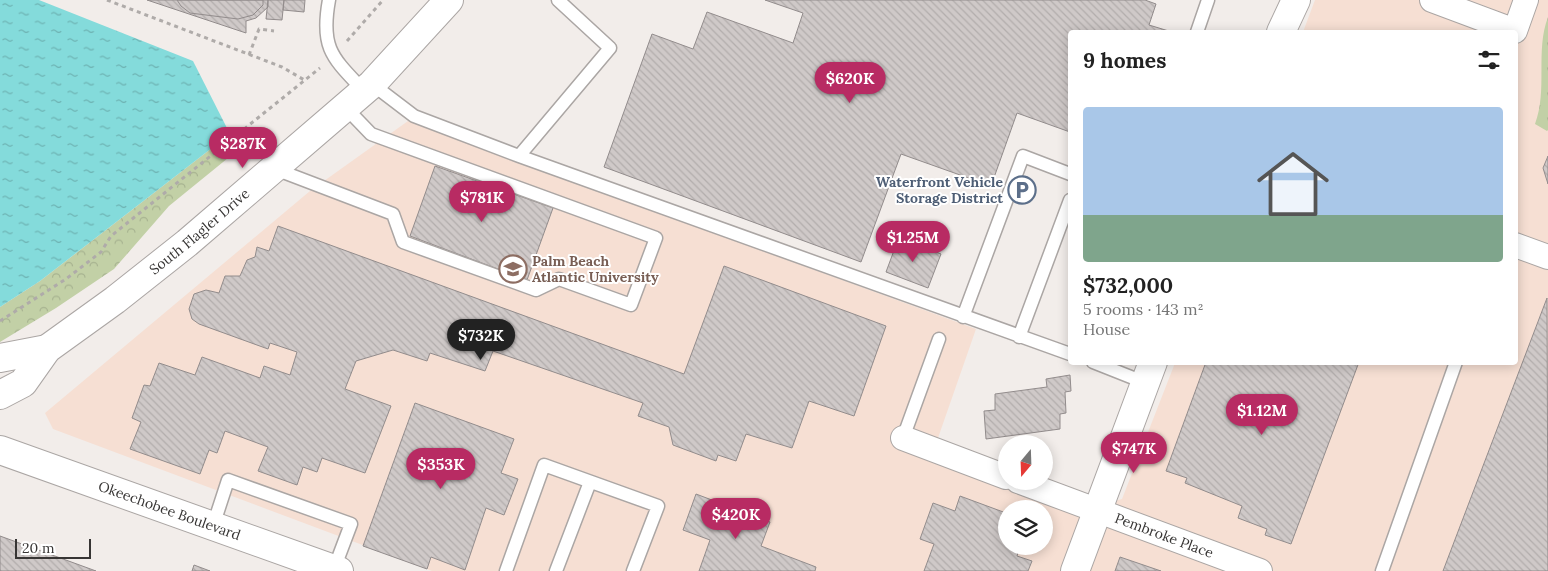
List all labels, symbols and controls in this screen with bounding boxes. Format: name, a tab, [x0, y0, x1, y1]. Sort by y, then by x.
icon: filters	[1475, 46, 1503, 74]
text: 9 homes	[1083, 47, 1166, 74]
pin: $620K	[815, 62, 885, 104]
text: $620K	[826, 68, 874, 88]
pin: $287K	[208, 126, 278, 169]
text: $287K	[220, 133, 266, 153]
icon: home	[1248, 139, 1338, 229]
place label: Waterfront Vehicle Storage District	[876, 173, 1003, 207]
parking icon: Waterfront Vehicle Storage District	[1007, 175, 1037, 205]
pin: $781K	[447, 180, 517, 223]
street label: South Flagler Drive	[146, 184, 253, 278]
text: $781K	[460, 187, 504, 207]
pin: $1.25M	[872, 220, 954, 263]
text: $1.25M	[887, 227, 939, 247]
place label: Palm Beach Atlantic University	[532, 252, 659, 286]
school or university icon: Palm Beach Atlantic University	[498, 254, 528, 284]
text: $732,000	[1083, 272, 1173, 299]
text: 5 rooms · 143 m²	[1083, 299, 1204, 319]
pin: $732K	[446, 318, 516, 361]
text: House	[1083, 319, 1130, 339]
text: $732K	[458, 325, 504, 345]
pin: $1.12M	[1221, 394, 1303, 436]
text: $1.12M	[1237, 400, 1287, 420]
pin: $747K	[1099, 432, 1169, 474]
north arrow	[998, 435, 1052, 490]
map controls	[998, 435, 1053, 555]
text: $747K	[1112, 438, 1156, 458]
pin: $353K	[406, 448, 476, 490]
text: $353K	[417, 454, 465, 474]
street label: Okeechobee Boulevard	[96, 477, 243, 544]
pin: $420K	[701, 498, 771, 540]
button: layers	[998, 500, 1053, 555]
text: $420K	[712, 504, 760, 524]
street label: Pembroke Place	[1112, 509, 1216, 562]
scale bar	[15, 536, 91, 559]
text: 20 m	[22, 539, 54, 557]

